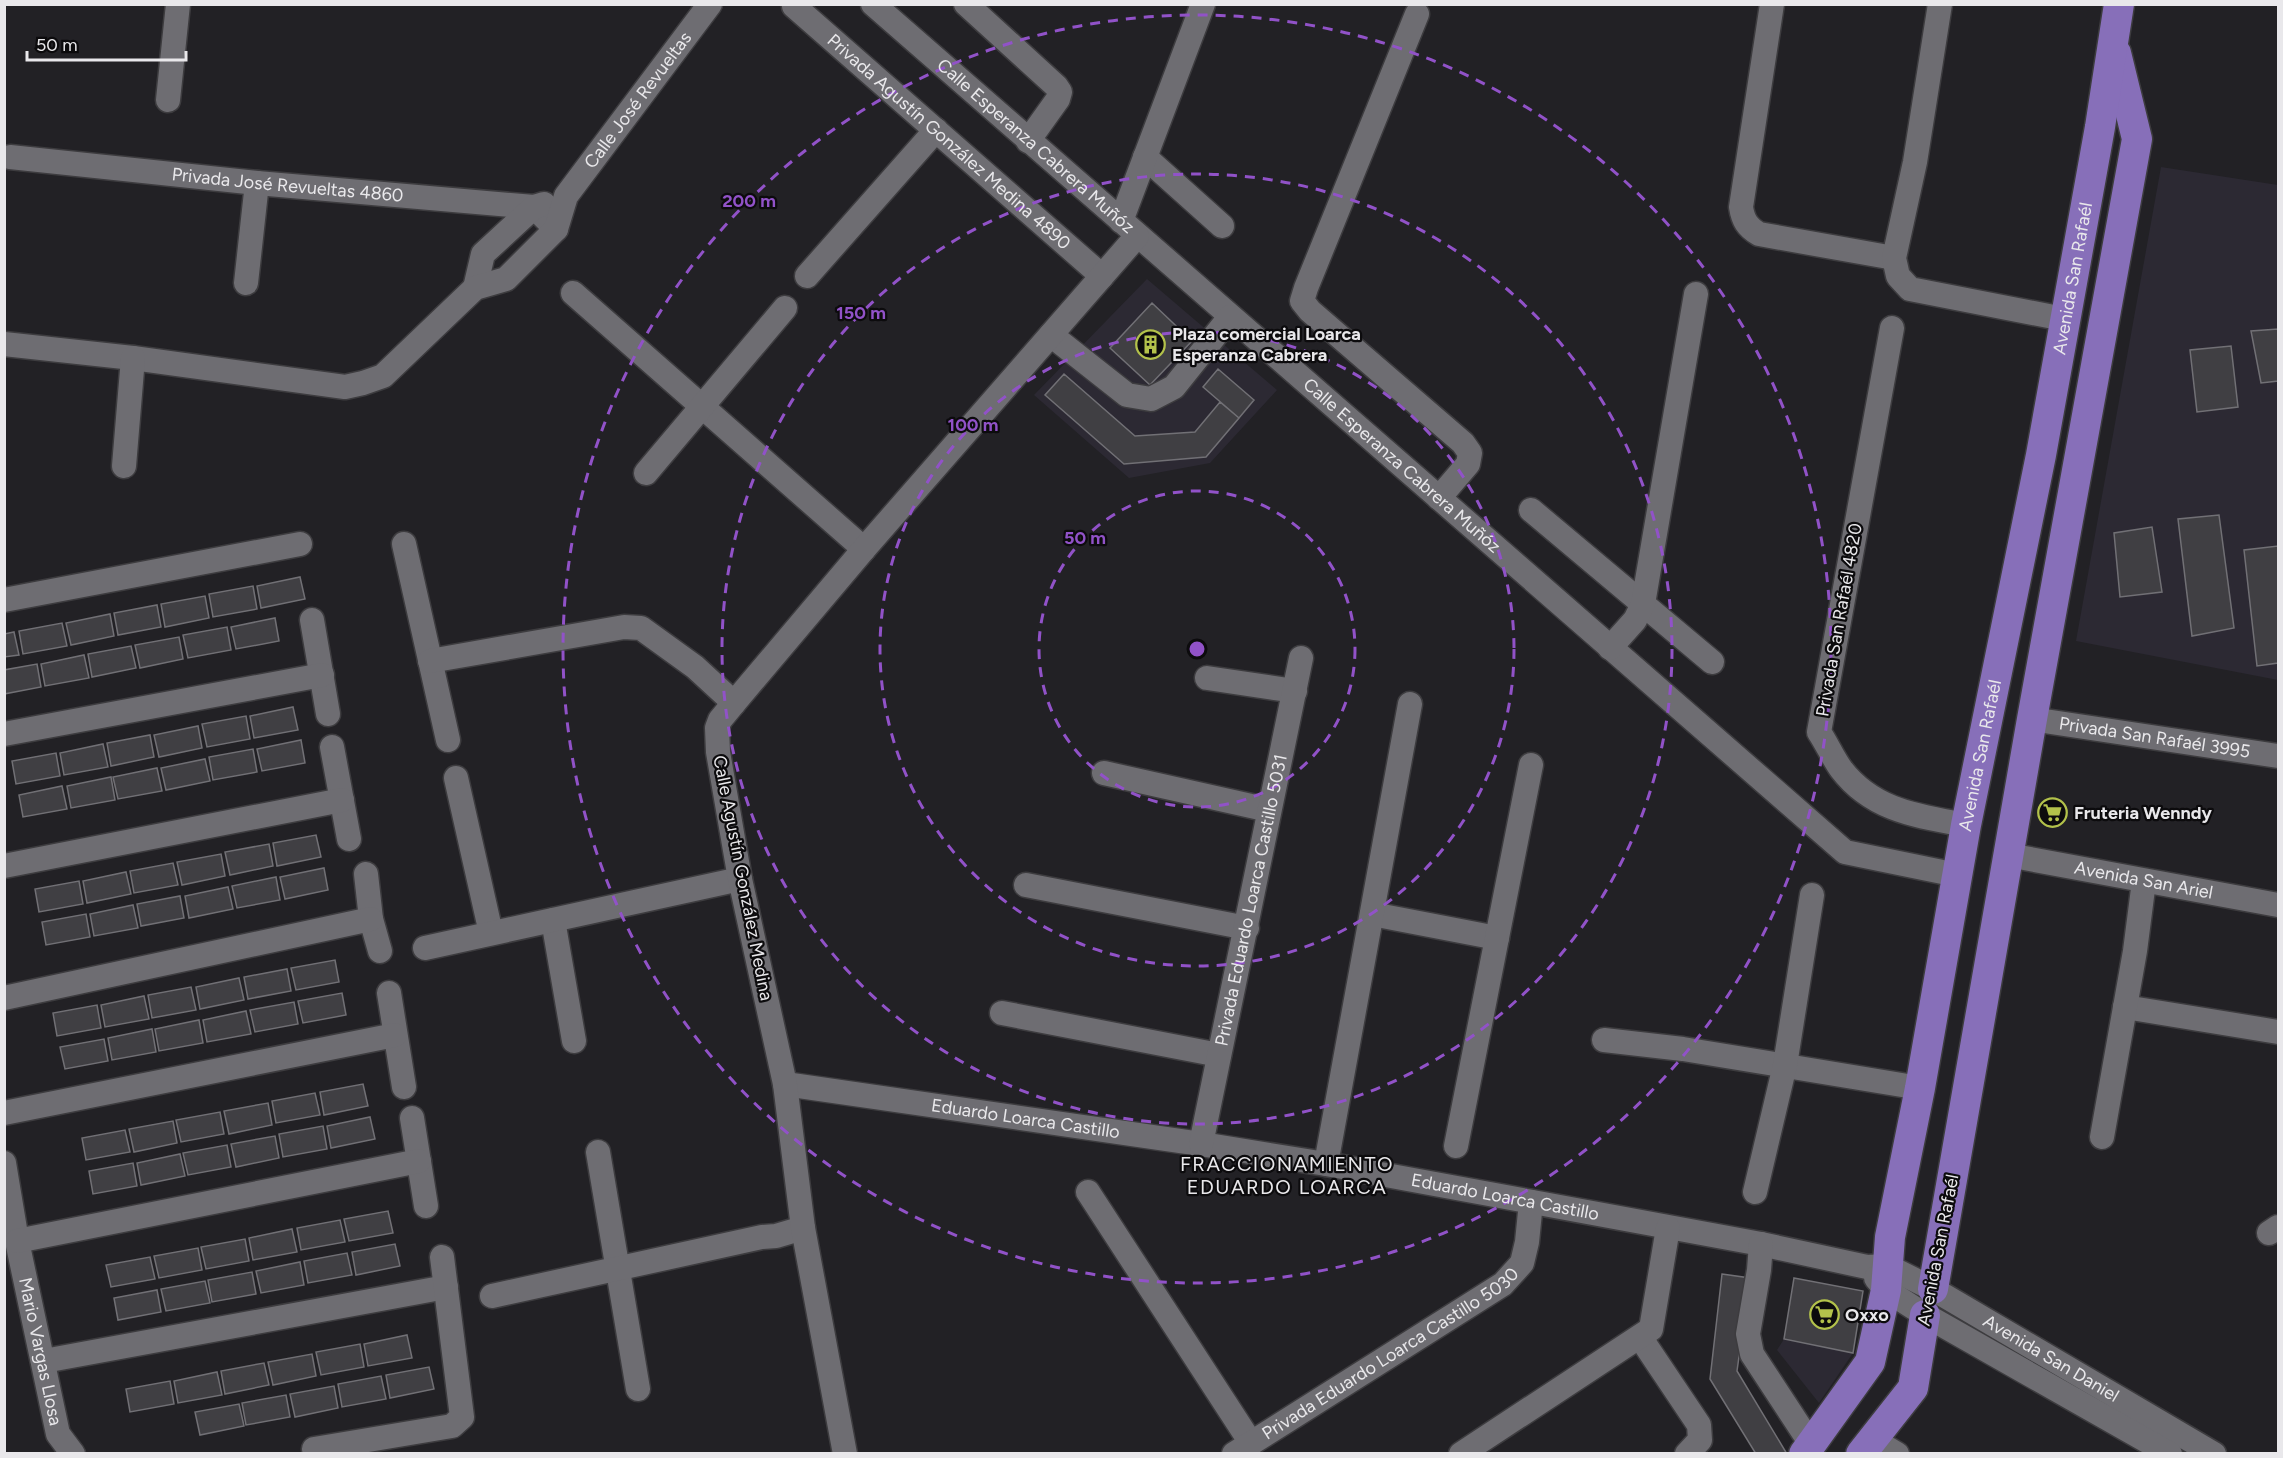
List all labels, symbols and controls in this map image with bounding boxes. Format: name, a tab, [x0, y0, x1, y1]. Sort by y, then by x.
scale bar	[27, 24, 186, 62]
street label: Calle José Revueltas	[580, 27, 696, 173]
street label: Privada Agustín González Medina 4890	[823, 29, 1075, 254]
text: 50 m	[36, 34, 78, 56]
street label: Calle Esperanza Cabrera Muñóz	[933, 54, 1139, 238]
street label: Privada José Revueltas 4860	[171, 163, 404, 207]
text: 200 m	[722, 190, 776, 212]
street label: Avenida San Rafaél	[2048, 201, 2097, 356]
text: 150 m	[836, 302, 886, 324]
place label: Plaza comercial Loarca Esperanza Cabrera	[1172, 323, 1361, 366]
building icon: Plaza comercial Loarca Esperanza Cabrera	[1135, 328, 1167, 360]
street label: Calle Esperanza Cabrera Muñóz	[1299, 373, 1505, 558]
text: 100 m	[948, 414, 998, 436]
street label: Privada San Rafaél 4820	[1811, 522, 1867, 718]
text: 50 m	[1064, 527, 1106, 549]
centre of rings	[1187, 639, 1207, 659]
street label: Avenida San Rafaél	[1954, 678, 2006, 833]
street label: Privada San Rafaél 3995	[2058, 712, 2252, 763]
street label: Privada Eduardo Loarca Castillo 5031	[1210, 752, 1292, 1048]
street label: Calle Agustín González Medina	[708, 754, 778, 1002]
supermarket icon: Fruteria Wenndy	[2037, 797, 2069, 829]
place label: Fruteria Wenndy	[2074, 802, 2212, 824]
street label: Avenida San Ariel	[2073, 857, 2215, 904]
street label: Eduardo Loarca Castillo	[930, 1094, 1121, 1143]
district label: FRACCIONAMIENTO EDUARDO LOARCA	[1180, 1152, 1394, 1199]
street label: Eduardo Loarca Castillo	[1409, 1169, 1601, 1225]
street label: Avenida San Rafaél	[1913, 1172, 1963, 1328]
street label: Privada Eduardo Loarca Castillo 5030	[1258, 1263, 1524, 1444]
street label: Mario Vargas Llosa	[14, 1275, 67, 1427]
supermarket icon: Oxxo	[1808, 1299, 1840, 1331]
place label: Oxxo	[1845, 1304, 1889, 1326]
street label: Avenida San Daniel	[1979, 1310, 2123, 1407]

